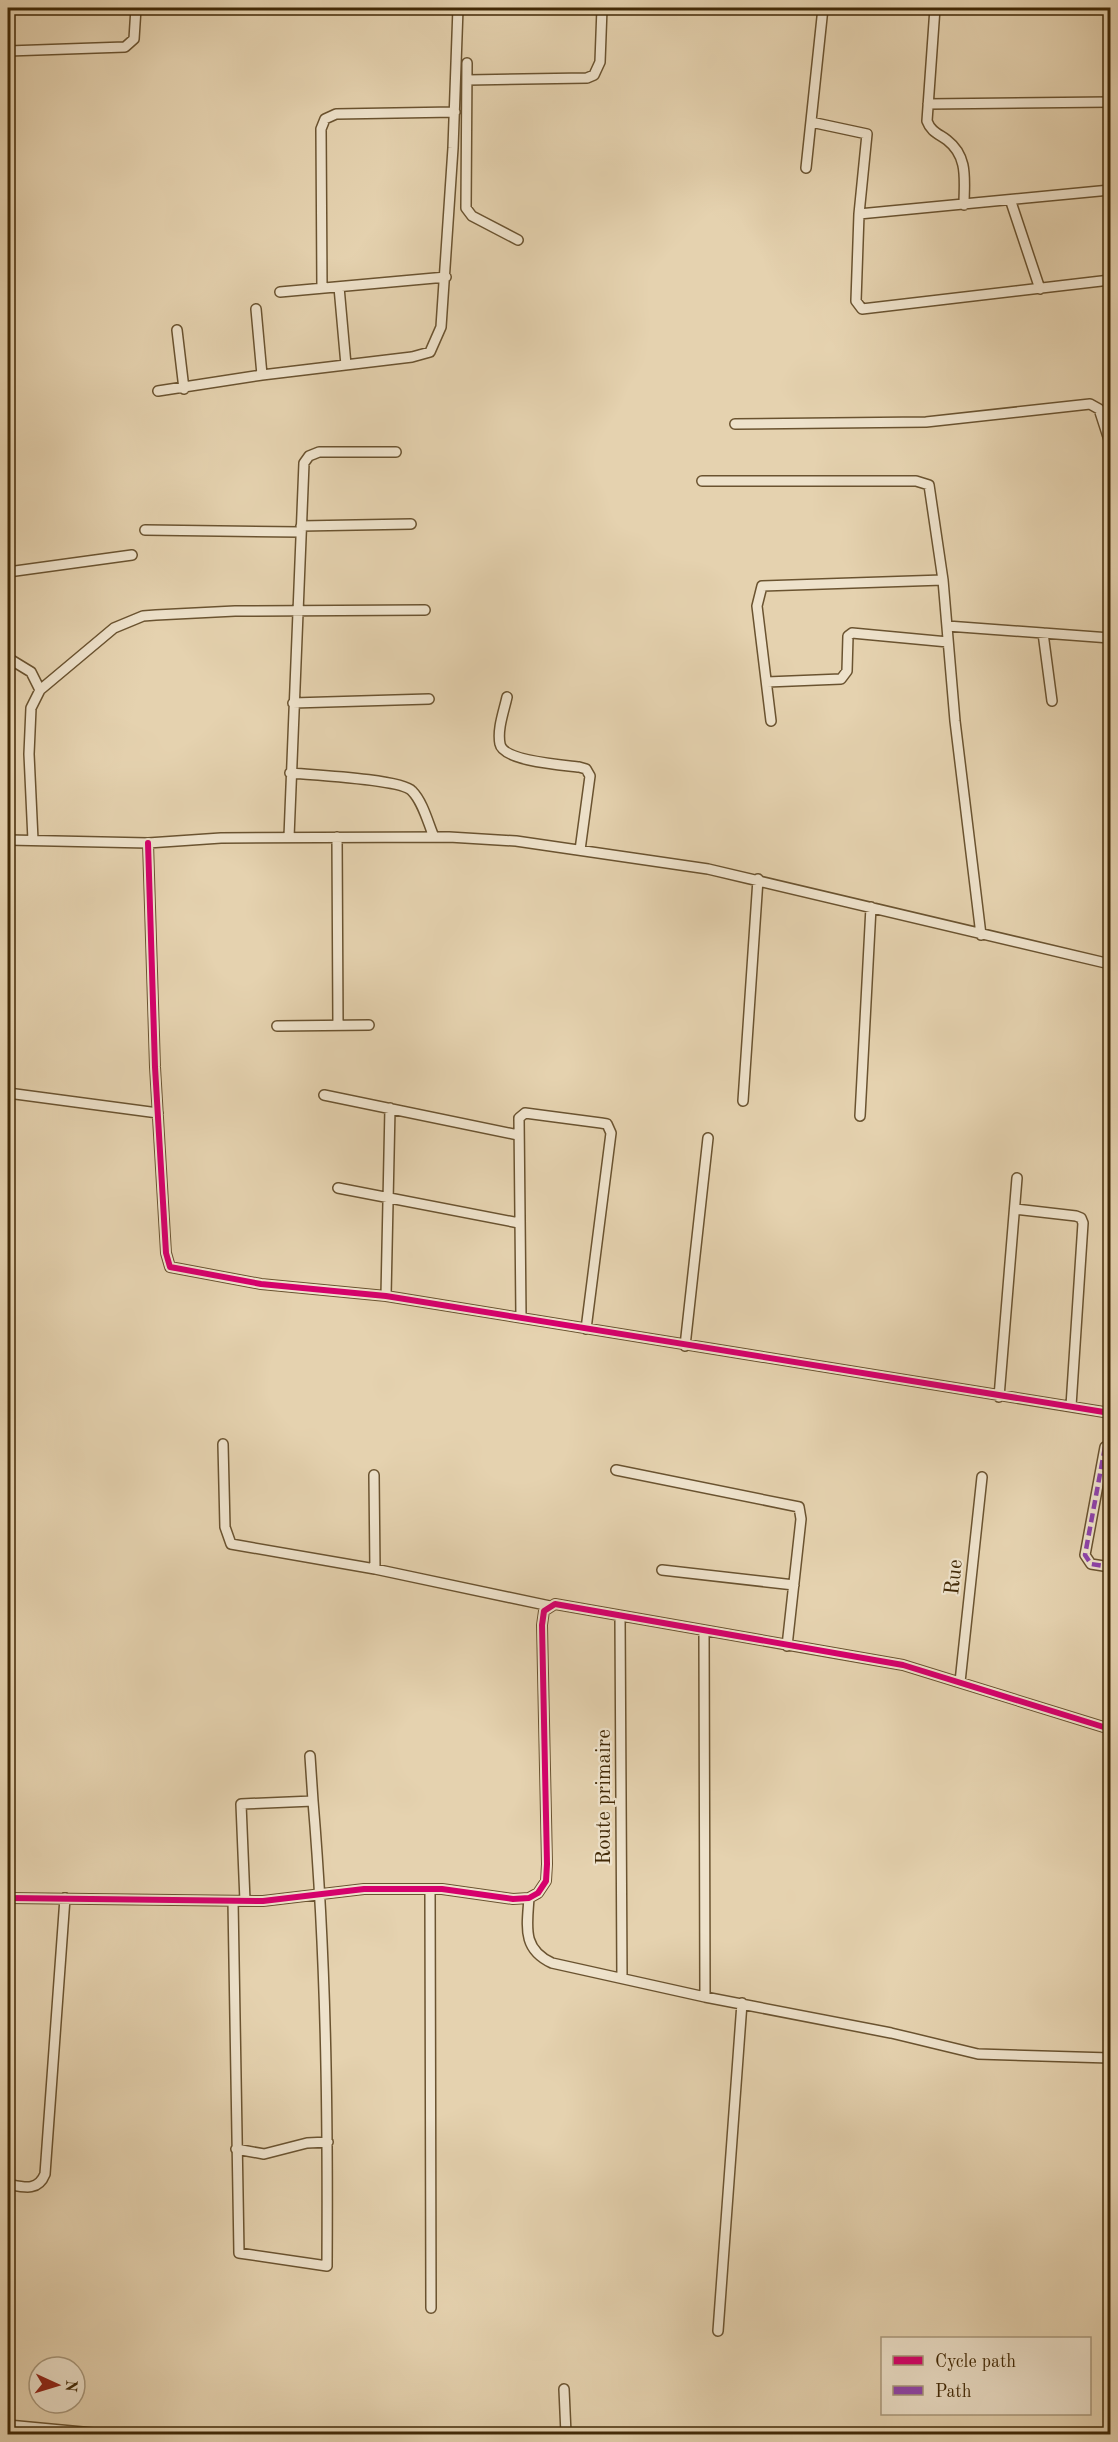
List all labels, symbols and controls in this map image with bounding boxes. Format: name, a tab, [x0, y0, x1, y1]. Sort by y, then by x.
street label: Rue	[942, 1558, 967, 1596]
street label: Route primaire	[594, 1729, 615, 1865]
legend	[881, 2337, 1091, 2415]
text: Cycle path	[935, 2353, 1016, 2371]
north arrow	[27, 2355, 87, 2415]
text: N	[62, 2379, 78, 2393]
text: Path	[935, 2383, 972, 2401]

